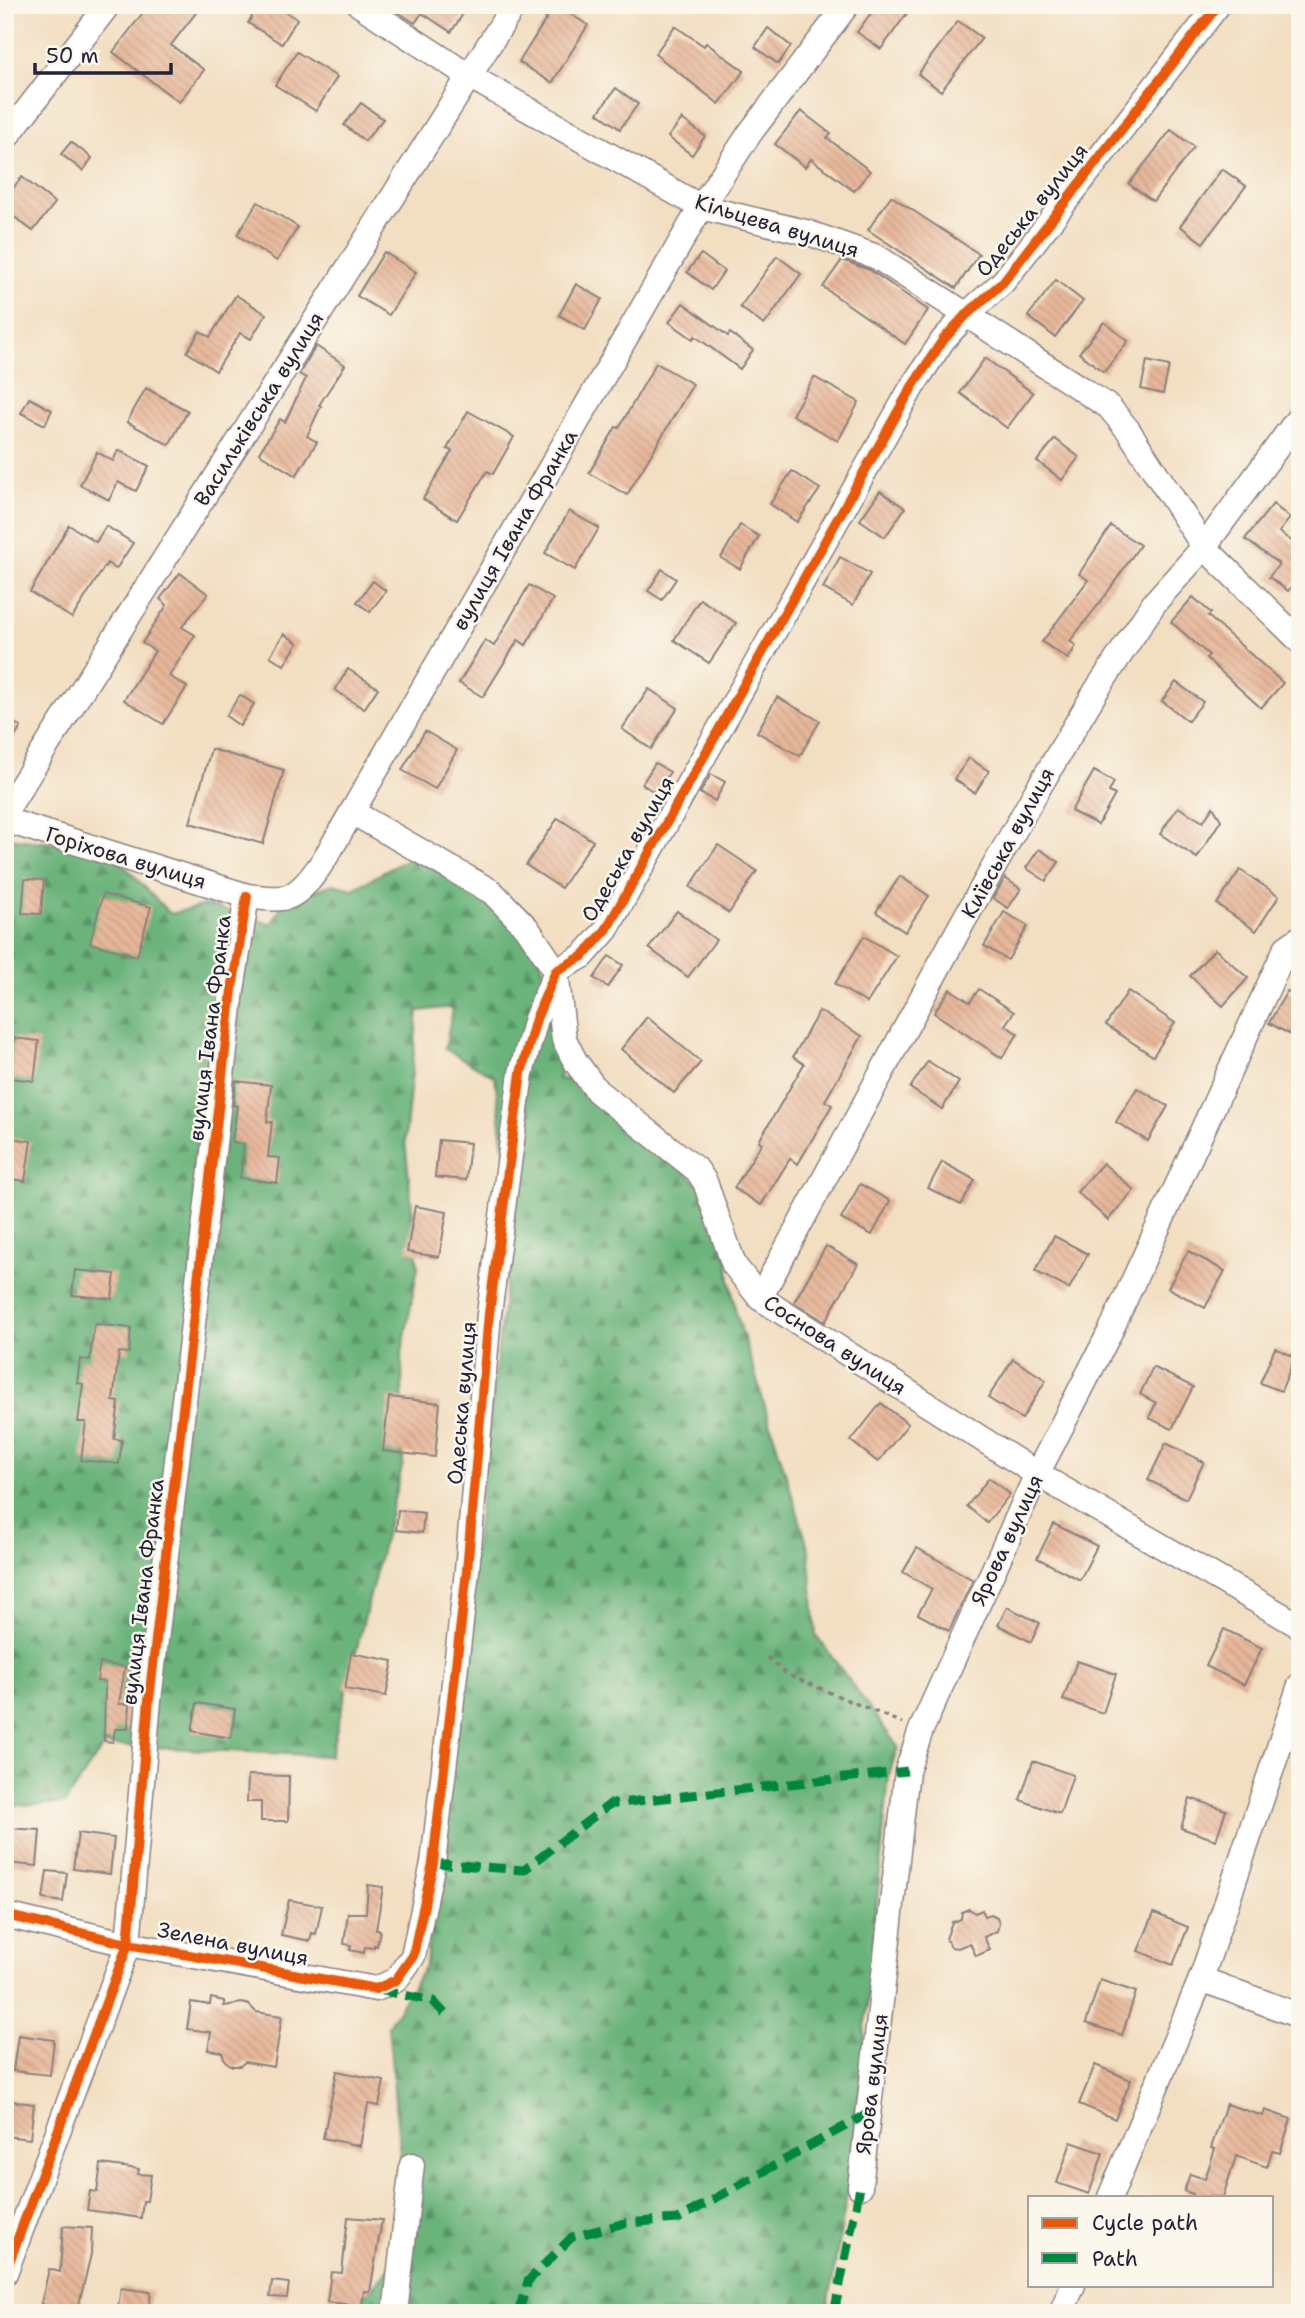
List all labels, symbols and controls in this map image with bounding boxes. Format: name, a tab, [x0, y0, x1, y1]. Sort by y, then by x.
scale bar	[35, 32, 172, 76]
text: 50 m	[46, 42, 99, 70]
street label: Одеська вулиця	[970, 137, 1094, 283]
street label: Кільцева вулиця	[691, 188, 863, 264]
street label: Васильківська вулиця	[188, 307, 330, 511]
street label: вулиця Івана Франка	[446, 424, 584, 636]
street label: Київська вулиця	[955, 763, 1061, 923]
street label: Одеська вулиця	[575, 771, 681, 927]
street label: Горіхова вулиця	[42, 820, 210, 896]
street label: вулиця Івана Франка	[182, 913, 238, 1143]
street label: Соснова вулиця	[758, 1288, 912, 1402]
street label: Одеська вулиця	[441, 1320, 483, 1486]
street label: Ярова вулиця	[964, 1470, 1050, 1610]
street label: вулиця Івана Франка	[115, 1477, 171, 1707]
street label: Зелена вулиця	[155, 1916, 311, 1972]
street label: Ярова вулиця	[849, 2012, 895, 2156]
legend	[1028, 2196, 1274, 2286]
text: Cycle path	[1092, 2209, 1198, 2237]
text: Path	[1092, 2245, 1138, 2273]

